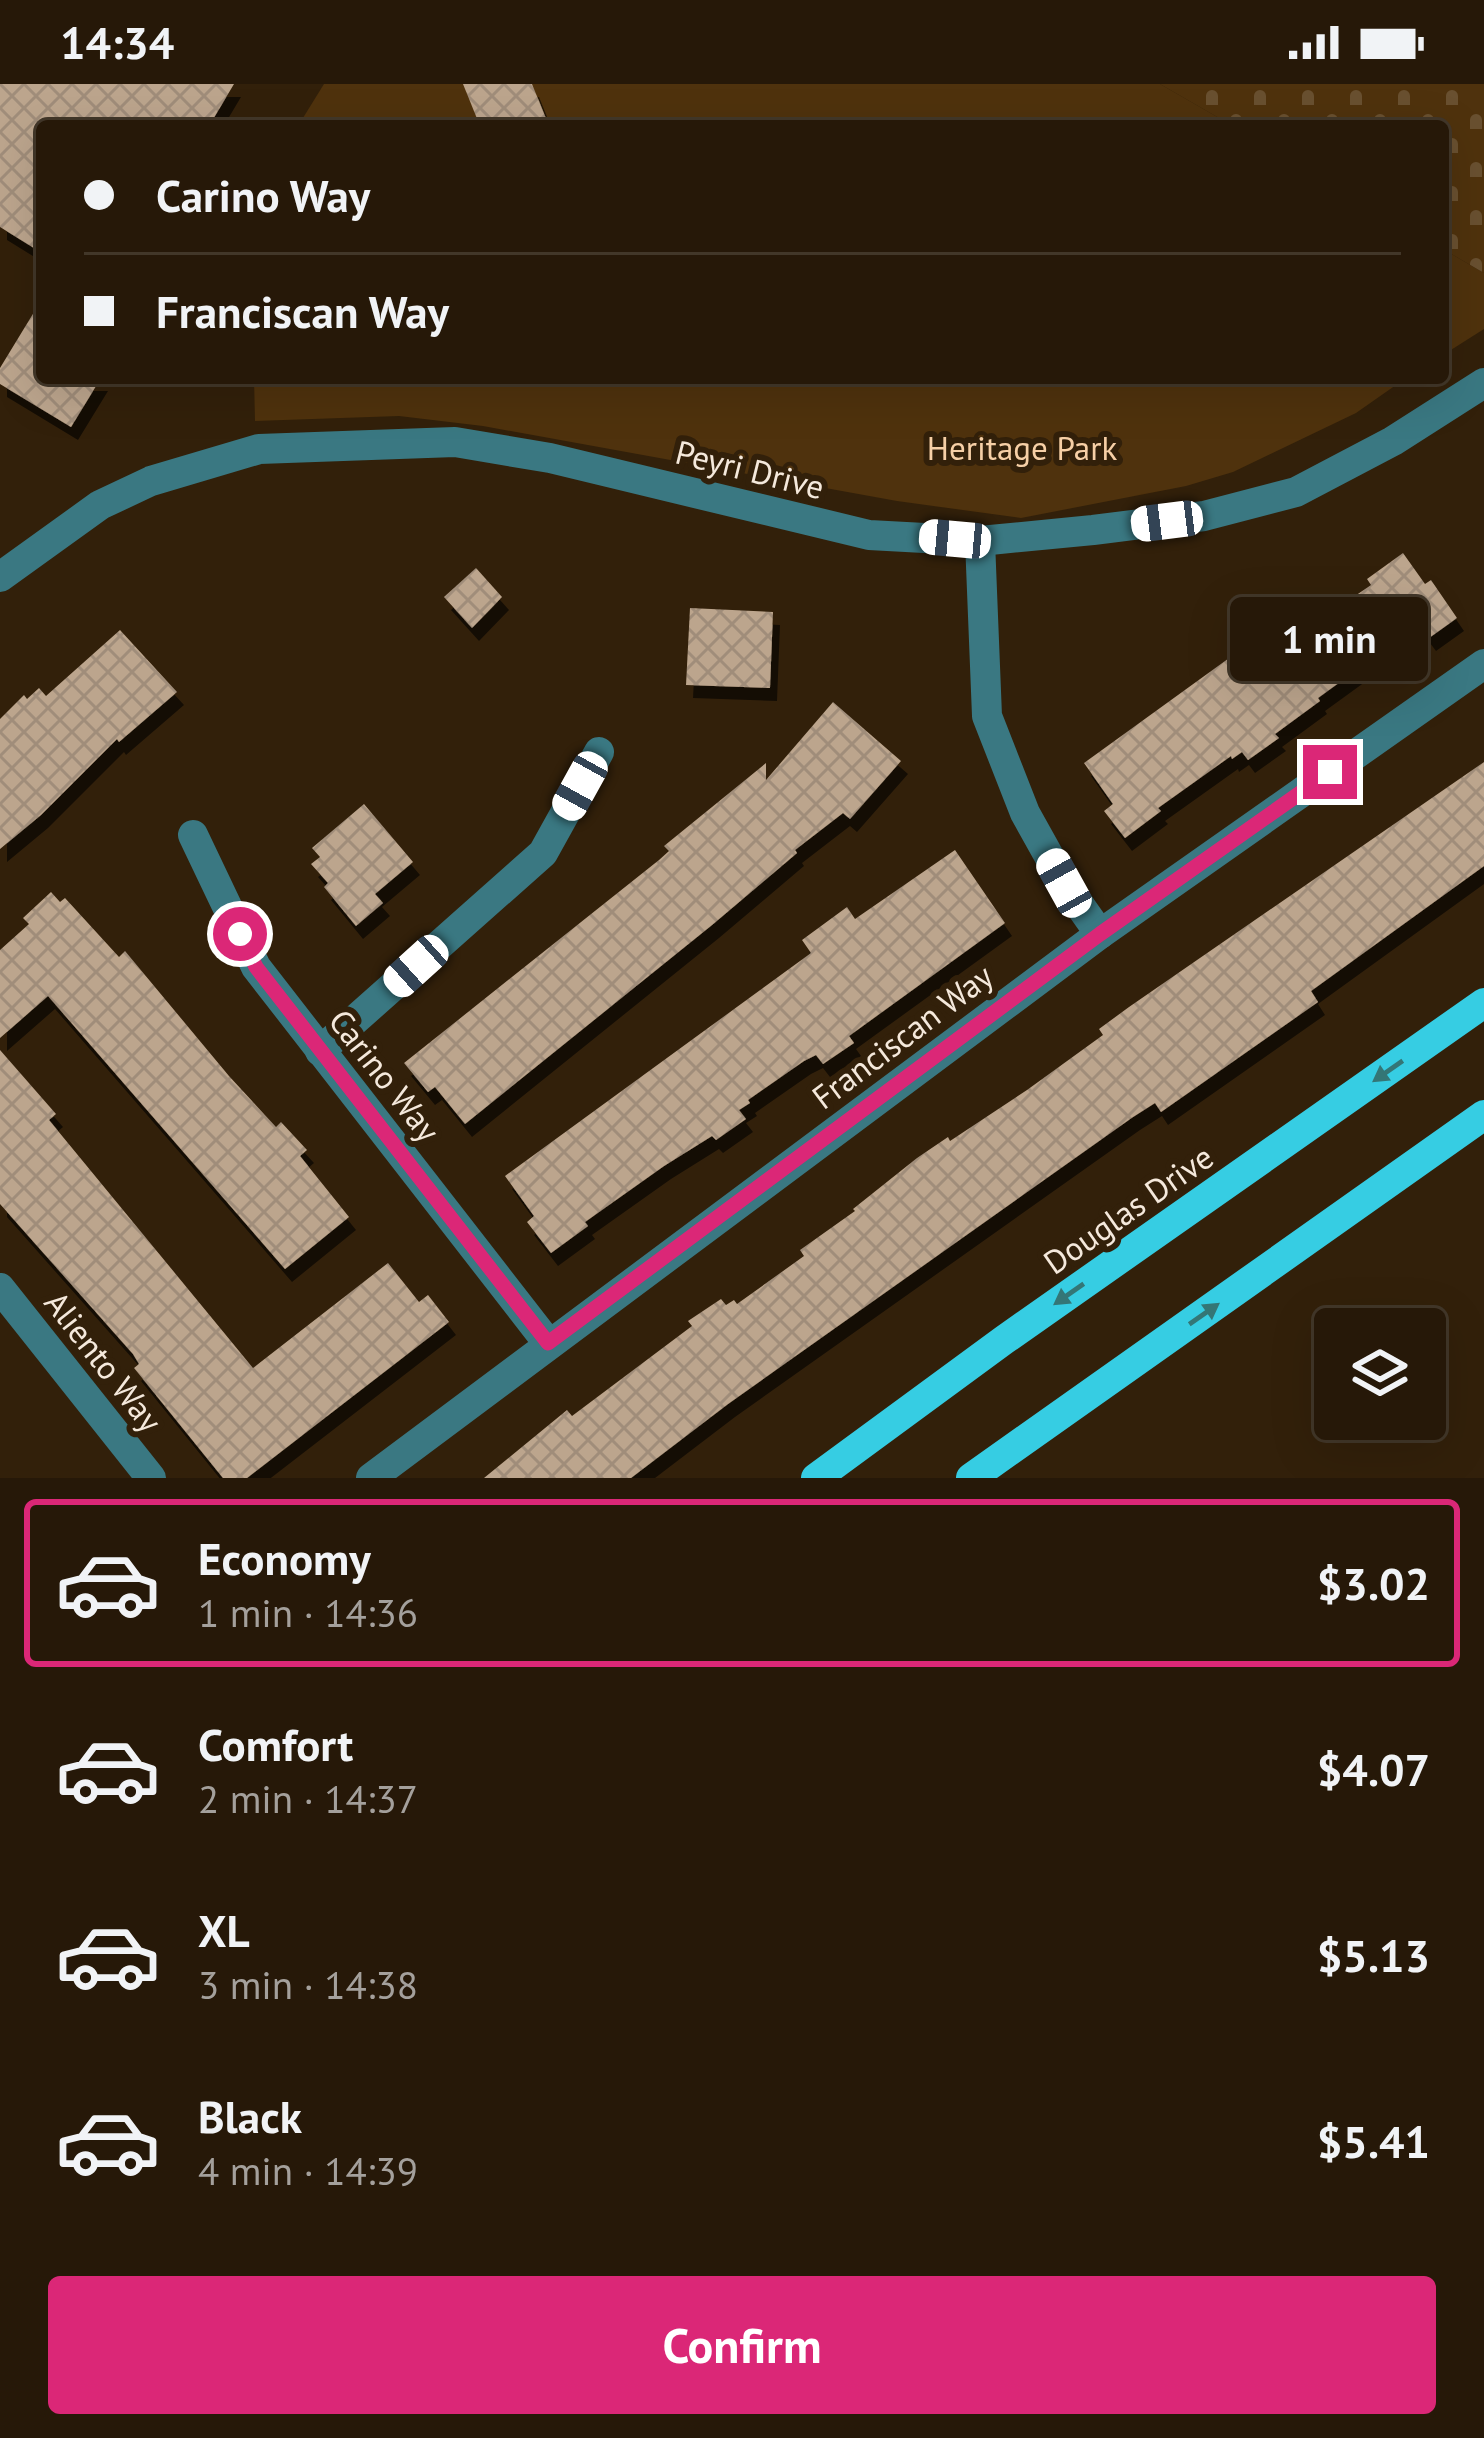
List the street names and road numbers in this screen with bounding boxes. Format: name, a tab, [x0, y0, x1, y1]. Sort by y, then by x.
street label: Peyri Drive	[671, 430, 829, 508]
street label: Franciscan Way	[803, 954, 1001, 1118]
street label: Carino Way	[320, 1000, 450, 1150]
street label: Douglas Drive	[1035, 1135, 1221, 1283]
street label: Aliento Way	[36, 1282, 173, 1441]

